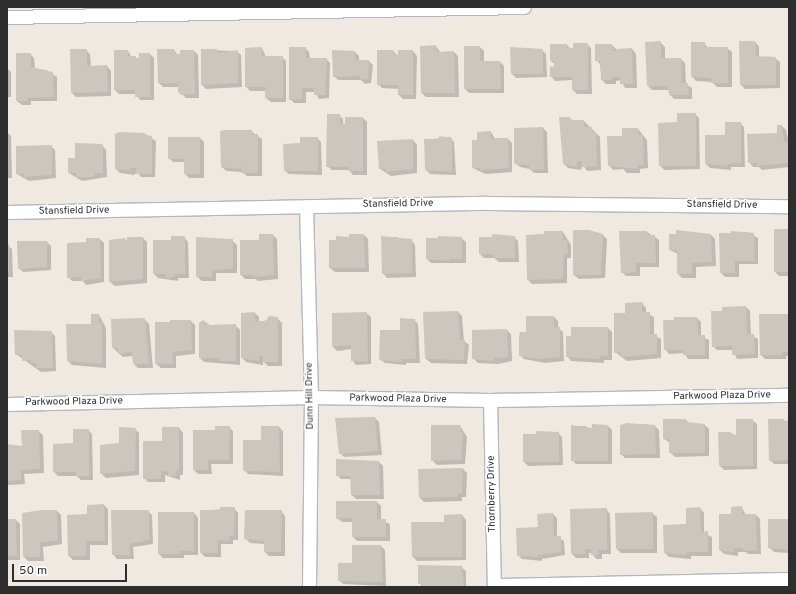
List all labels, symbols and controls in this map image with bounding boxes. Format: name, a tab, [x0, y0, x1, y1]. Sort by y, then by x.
street label: Stansfield Drive	[363, 197, 433, 211]
street label: Stansfield Drive	[687, 198, 757, 212]
street label: Stansfield Drive	[39, 204, 109, 218]
street label: Dunn Hill Drive	[303, 362, 317, 430]
street label: Parkwood Plaza Drive	[673, 389, 771, 403]
street label: Parkwood Plaza Drive	[349, 392, 447, 406]
street label: Parkwood Plaza Drive	[25, 395, 123, 409]
street label: Thornberry Drive	[485, 455, 499, 533]
scale bar	[14, 556, 129, 582]
text: 50 m	[19, 563, 47, 579]

